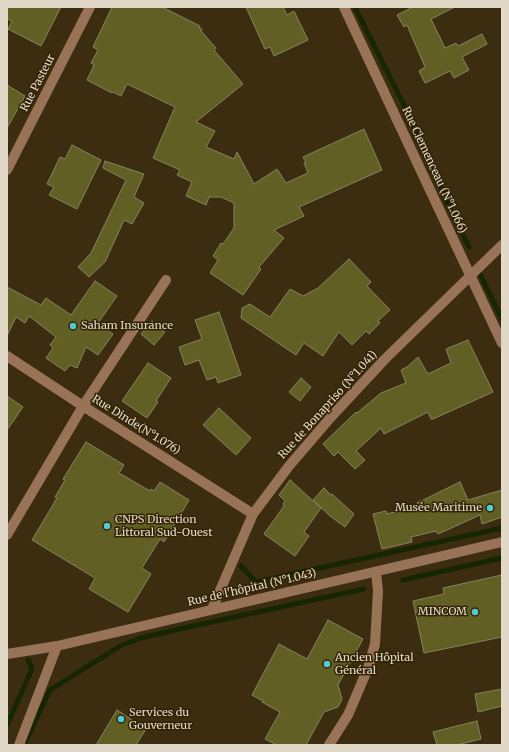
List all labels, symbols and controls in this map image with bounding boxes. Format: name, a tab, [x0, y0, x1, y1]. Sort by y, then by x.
street label: Rue Pasteur	[18, 52, 58, 114]
street label: Rue Clemenceau (N°1.066)	[399, 105, 469, 235]
place label: Saham Insurance	[81, 319, 173, 333]
marker: Saham Insurance	[68, 321, 78, 331]
street label: Rue de Bonapriso (N°1.041)	[276, 348, 380, 462]
street label: Rue Dinde(N°1.076)	[89, 392, 183, 458]
place label: Musée Maritime	[395, 501, 482, 515]
marker: Musée Maritime	[485, 503, 495, 513]
place label: CNPS Direction Littoral Sud-Ouest	[115, 513, 212, 539]
marker: CNPS Direction Littoral Sud-Ouest	[102, 521, 112, 531]
street label: Rue de l'hôpital (N°1.043)	[186, 567, 318, 609]
place label: MINCOM	[418, 605, 467, 619]
marker: MINCOM	[470, 607, 480, 617]
place label: Ancien Hôpital Général	[335, 651, 414, 677]
marker: Ancien Hôpital Général	[322, 659, 332, 669]
place label: Services du Gouverneur	[129, 706, 192, 732]
marker: Services du Gouverneur	[116, 714, 126, 724]

